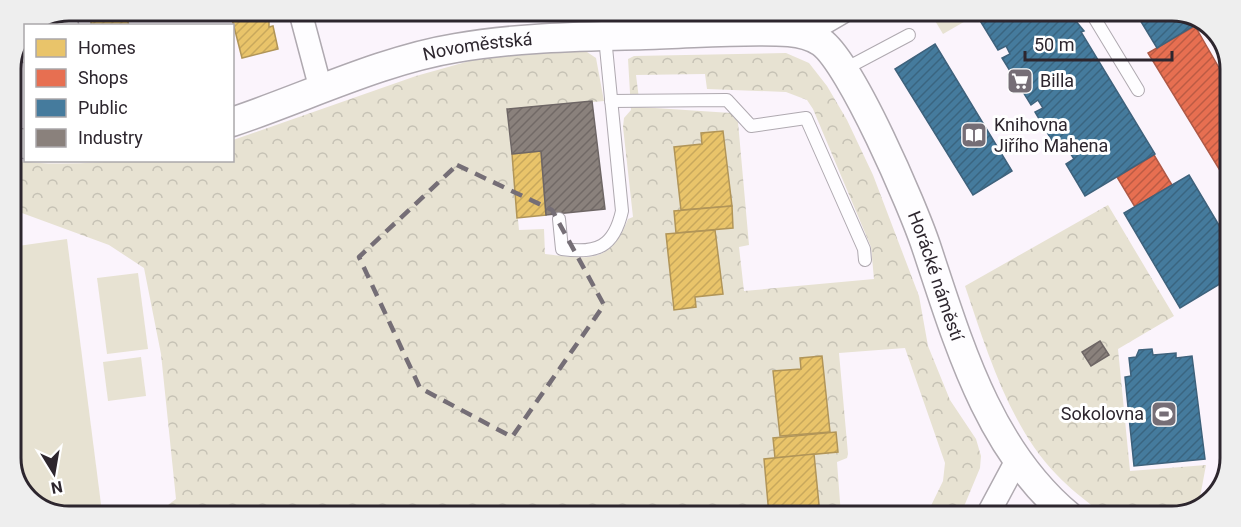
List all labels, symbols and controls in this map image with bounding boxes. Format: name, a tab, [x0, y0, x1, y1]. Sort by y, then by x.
legend	[24, 24, 234, 162]
scale bar	[1025, 24, 1172, 62]
street label: Novoměstská	[421, 28, 533, 65]
text: 50 m	[1034, 34, 1074, 55]
text: Homes	[78, 37, 136, 58]
supermarket icon: Billa	[1005, 66, 1035, 96]
text: Shops	[78, 67, 128, 88]
place label: Billa	[1040, 70, 1074, 91]
text: Public	[78, 97, 128, 118]
place label: Knihovna Jiřího Mahena	[994, 114, 1108, 156]
library icon: Knihovna Jiřího Mahena	[959, 120, 989, 150]
text: Industry	[78, 127, 143, 148]
street label: Horácké náměstí	[904, 208, 968, 344]
sports icon: Sokolovna	[1149, 399, 1179, 429]
place label: Sokolovna	[1061, 403, 1144, 424]
north arrow	[24, 443, 84, 503]
text: N	[49, 477, 64, 498]

